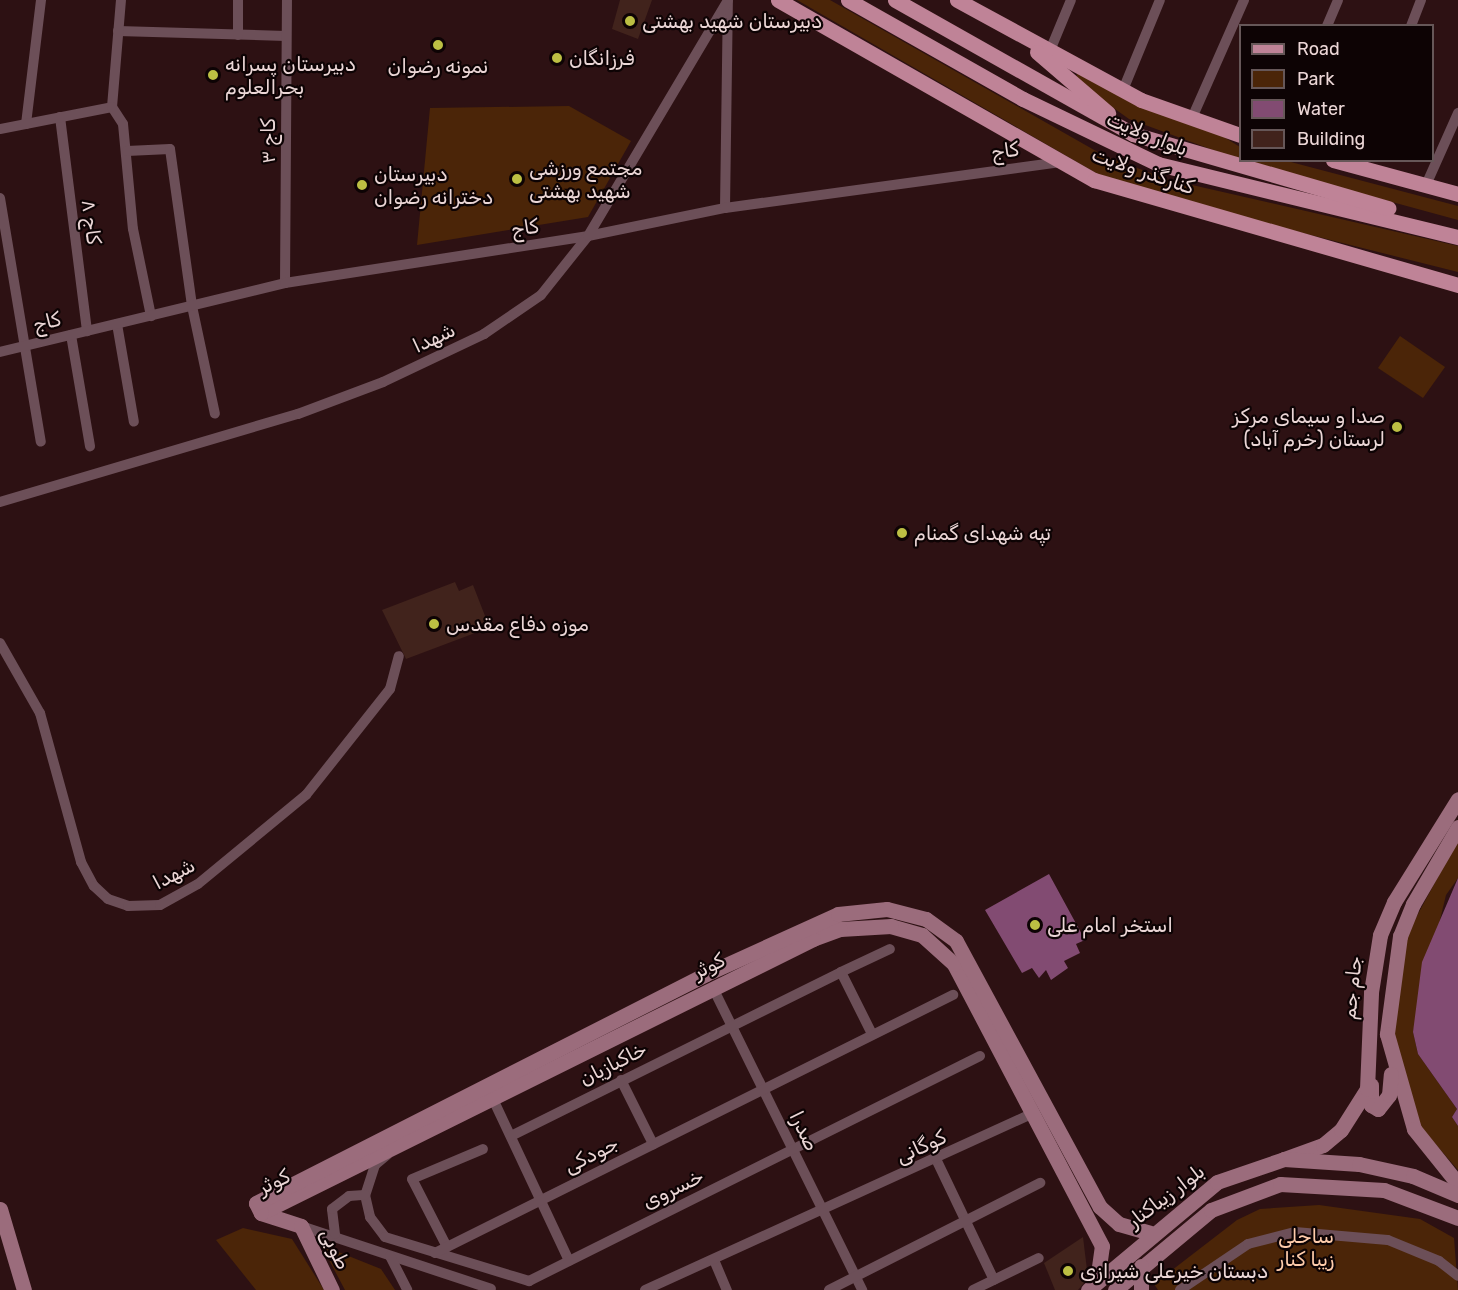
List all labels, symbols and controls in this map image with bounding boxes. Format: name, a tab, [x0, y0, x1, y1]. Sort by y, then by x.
place label: دبیرستان شهید بهشتی	[642, 9, 822, 33]
marker: دبیرستان شهید بهشتی	[623, 14, 637, 28]
legend	[1239, 24, 1434, 162]
marker: نمونه رضوان	[431, 38, 445, 52]
text: Road	[1297, 38, 1340, 60]
place label: فرزانگان	[569, 46, 634, 70]
marker: فرزانگان	[550, 51, 564, 65]
place label: دبیرستان پسرانه بحرالعلوم	[225, 52, 356, 99]
place label: نمونه رضوان	[388, 54, 488, 78]
marker: دبیرستان پسرانه بحرالعلوم	[206, 68, 220, 82]
text: Park	[1297, 68, 1334, 90]
text: Water	[1297, 98, 1345, 120]
street label: بلوار ولایت	[1103, 107, 1191, 161]
street label: کاج ۳	[256, 118, 280, 164]
text: Building	[1297, 128, 1365, 150]
street label: کاج	[990, 137, 1020, 165]
street label: کنارگذر ولایت	[1089, 142, 1197, 200]
place label: مجتمع ورزشی شهید بهشتی	[529, 156, 642, 203]
place label: دبیرستان دخترانه رضوان	[374, 162, 493, 209]
marker: مجتمع ورزشی شهید بهشتی	[510, 172, 524, 186]
marker: دبیرستان دخترانه رضوان	[355, 178, 369, 192]
street label: کاج ۸	[76, 198, 106, 246]
street label: کاج	[509, 214, 541, 242]
street label: کاج	[31, 307, 63, 337]
street label: شهدا	[409, 318, 459, 358]
place label: صدا و سیمای مرکز لرستان (خرم آباد)	[1233, 404, 1385, 451]
marker: صدا و سیمای مرکز لرستان (خرم آباد)	[1390, 420, 1404, 434]
place label: تپه شهدای گمنام	[914, 521, 1051, 545]
marker: تپه شهدای گمنام	[895, 526, 909, 540]
place label: موزه دفاع مقدس	[446, 612, 589, 636]
marker: موزه دفاع مقدس	[427, 617, 441, 631]
street label: شهدا	[149, 853, 199, 895]
place label: استخر امام علی	[1047, 913, 1173, 937]
marker: استخر امام علی	[1028, 918, 1042, 932]
street label: کوثر	[689, 948, 729, 984]
street label: جام جم	[1337, 955, 1367, 1021]
street label: خاکبازیان	[575, 1037, 651, 1091]
street label: صدرا	[784, 1107, 824, 1155]
street label: کوگانی	[892, 1125, 950, 1169]
street label: جودکی	[560, 1131, 622, 1179]
street label: بلوار زیباکنار	[1123, 1159, 1209, 1233]
street label: کوثر	[254, 1164, 294, 1200]
street label: خسروی	[638, 1164, 708, 1214]
street label: طوبی	[315, 1224, 355, 1274]
park label: ساحلی زیبا کنار	[1278, 1224, 1334, 1271]
place label: دبستان خیرعلی شیرازی	[1080, 1259, 1268, 1283]
marker: دبستان خیرعلی شیرازی	[1061, 1264, 1075, 1278]

